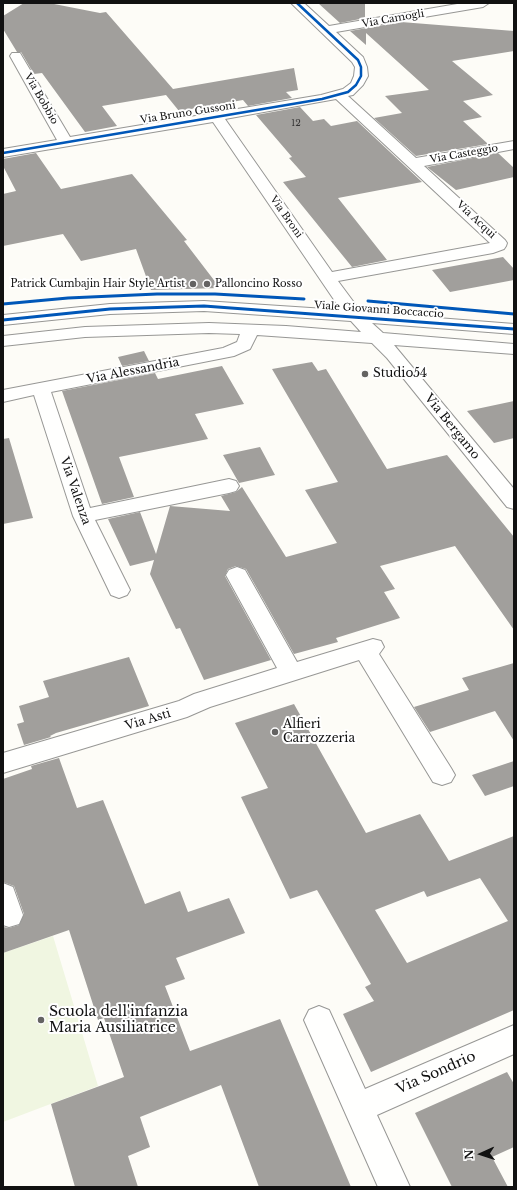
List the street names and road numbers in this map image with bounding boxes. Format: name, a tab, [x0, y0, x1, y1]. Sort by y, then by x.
street label: Via Camogli	[361, 8, 425, 30]
street label: Via Bobbio	[22, 71, 60, 127]
street label: Via Bruno Gussoni	[139, 100, 237, 126]
street label: Via Casteggio	[429, 142, 499, 166]
street label: Via Broni	[267, 194, 305, 240]
street label: Via Acqui	[454, 199, 498, 241]
street label: Viale Giovanni Boccaccio	[314, 299, 444, 321]
street label: Via Alessandria	[86, 355, 180, 387]
street label: Via Bergamo	[421, 391, 483, 463]
street label: Via Valenza	[57, 455, 93, 527]
street label: Via Asti	[124, 706, 172, 734]
street label: Via Sondrio	[394, 1048, 478, 1098]

